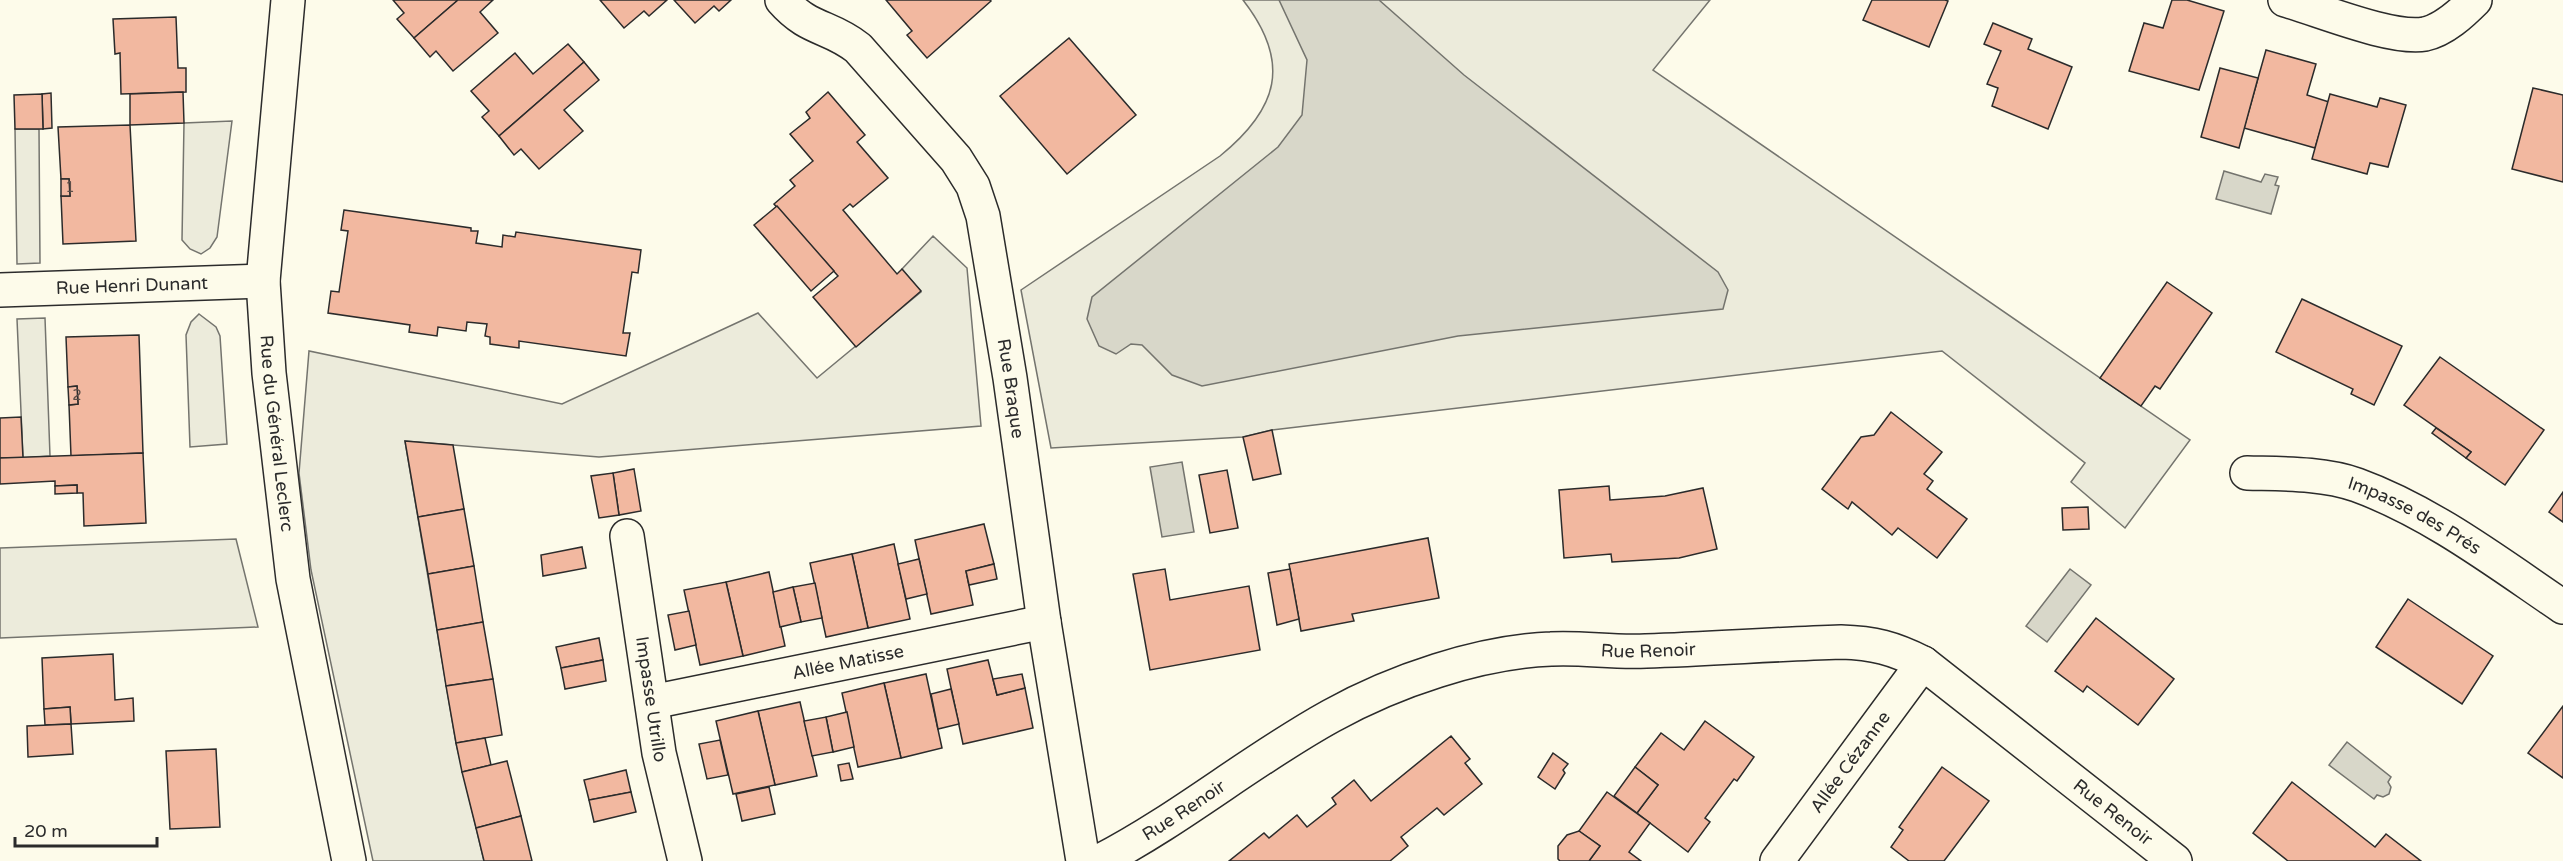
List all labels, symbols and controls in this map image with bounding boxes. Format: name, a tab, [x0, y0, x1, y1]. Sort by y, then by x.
house number: 1	[65, 178, 75, 196]
street label: Rue Henri Dunant	[55, 272, 209, 299]
street label: Rue du Général Leclerc	[256, 334, 298, 533]
street label: Rue Braque	[993, 337, 1029, 440]
house number: 2	[72, 386, 82, 404]
street label: Impasse des Prés	[2345, 472, 2485, 559]
street label: Impasse Utrillo	[631, 635, 672, 764]
street label: Rue Renoir	[1600, 638, 1696, 662]
street label: Allée Matisse	[790, 640, 906, 684]
street label: Allée Cézanne	[1805, 707, 1895, 817]
street label: Rue Renoir	[2069, 774, 2157, 850]
street label: Rue Renoir	[1138, 775, 1230, 846]
scale bar	[15, 810, 158, 848]
text: 20 m	[24, 820, 68, 842]

